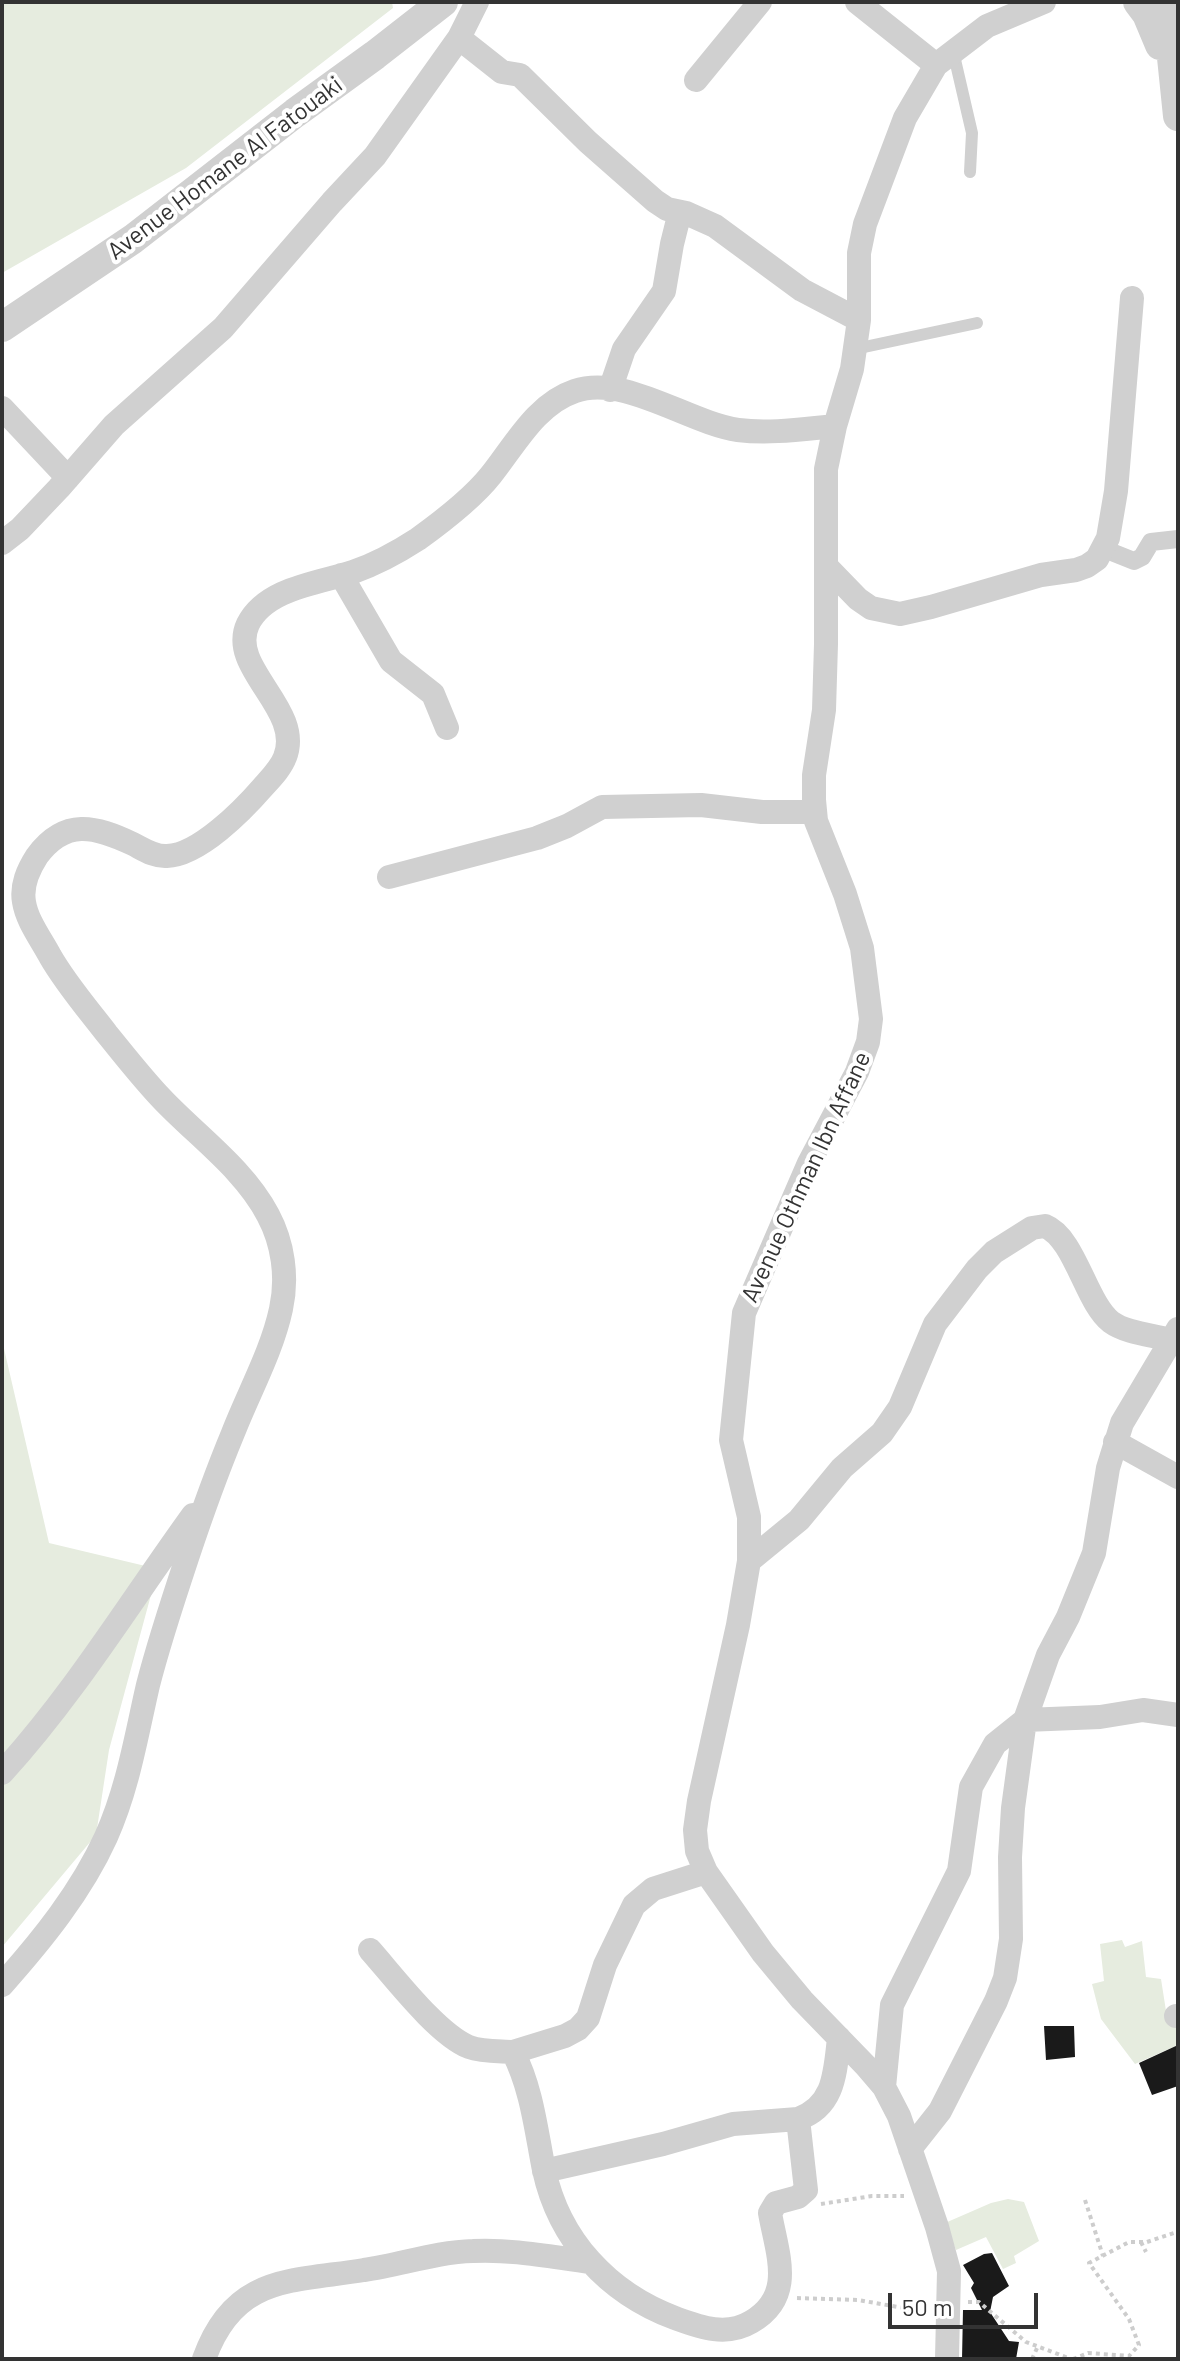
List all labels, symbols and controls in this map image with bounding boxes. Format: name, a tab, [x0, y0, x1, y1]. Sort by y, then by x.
street label: Avenue Homane Al Fatouaki	[102, 70, 348, 266]
street label: Avenue Othman Ibn Affane	[735, 1047, 877, 1307]
scale bar	[892, 2277, 1042, 2327]
text: 50 m	[902, 2292, 953, 2321]

